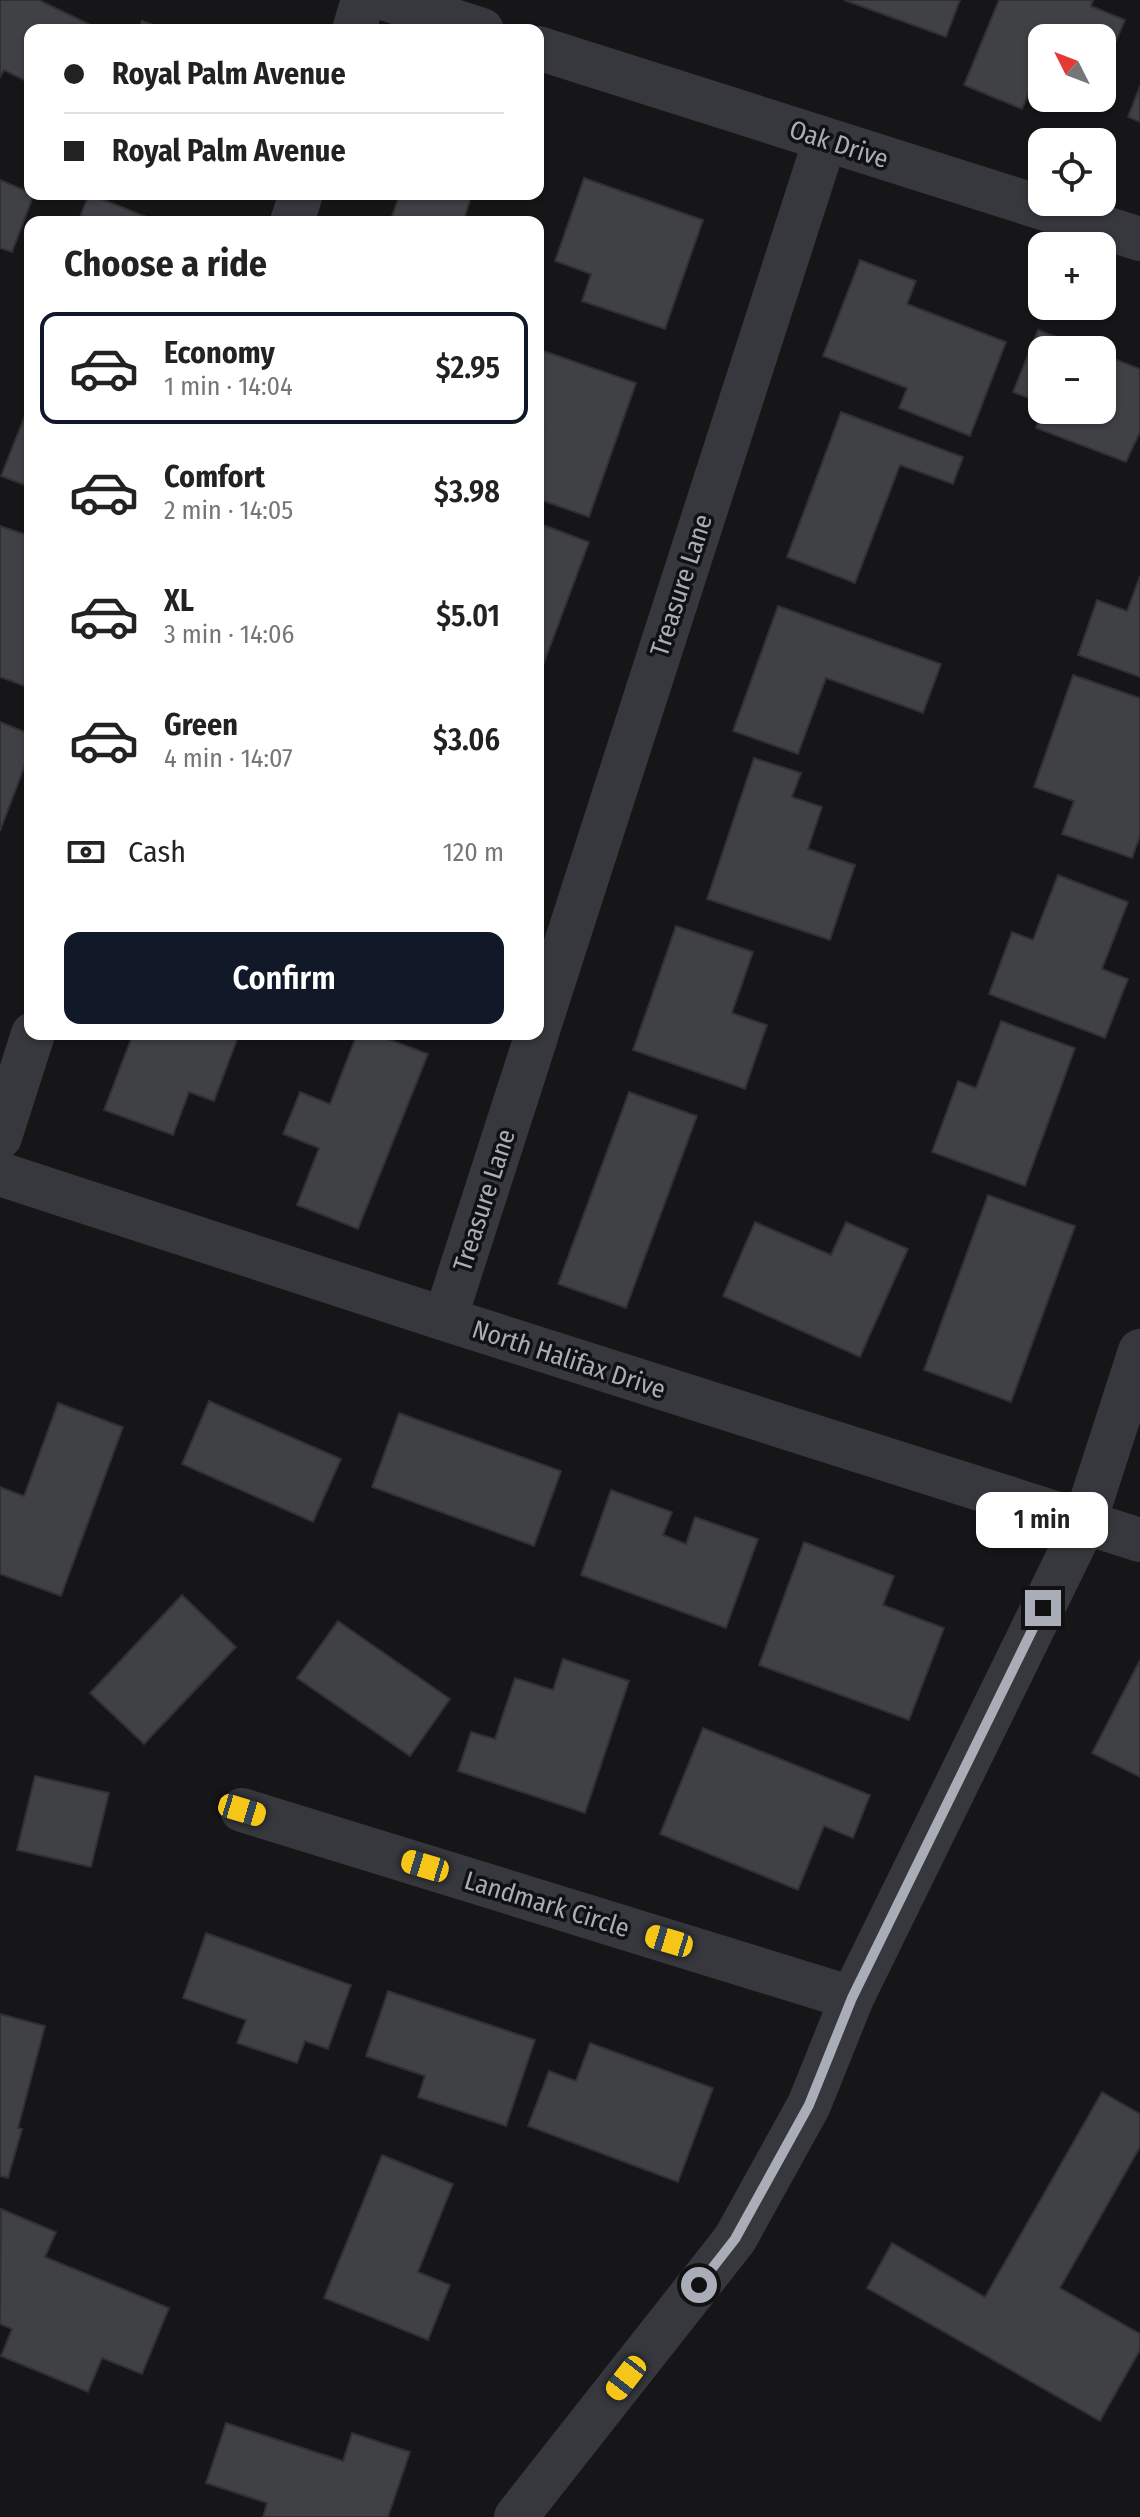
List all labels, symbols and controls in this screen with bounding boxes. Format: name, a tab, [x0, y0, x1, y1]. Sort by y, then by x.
north arrow	[1028, 24, 1116, 112]
map controls	[1028, 24, 1116, 424]
text: Royal Palm Avenue	[112, 56, 346, 92]
street label: Oak Drive	[786, 114, 892, 175]
button: locate	[1028, 128, 1116, 216]
text: Royal Palm Avenue	[112, 133, 346, 169]
button: +	[1028, 232, 1116, 320]
text: Choose a ride	[64, 242, 267, 286]
icon: car	[68, 332, 140, 404]
text: Economy	[164, 335, 275, 371]
button: −	[1028, 336, 1116, 424]
text: $2.95	[436, 350, 500, 386]
text: 1 min · 14:04	[164, 371, 293, 402]
icon: car	[68, 456, 140, 528]
text: Comfort	[164, 459, 265, 495]
text: $3.98	[434, 474, 500, 510]
text: 2 min · 14:05	[164, 495, 293, 526]
street label: Treasure Lane	[644, 510, 719, 660]
icon: car	[68, 580, 140, 652]
text: XL	[164, 583, 194, 619]
text: $5.01	[436, 598, 500, 634]
text: 3 min · 14:06	[164, 619, 295, 650]
icon: car	[68, 704, 140, 776]
text: Green	[164, 707, 238, 743]
text: $3.06	[433, 722, 500, 758]
text: 4 min · 14:07	[164, 743, 293, 774]
icon: cash	[64, 830, 108, 874]
text: Cash	[128, 834, 186, 870]
text: 120 m	[443, 837, 504, 868]
button: Confirm	[64, 932, 504, 1024]
street label: Treasure Lane	[447, 1125, 522, 1275]
street label: North Halifax Drive	[468, 1314, 669, 1405]
callout: 1 min	[977, 1492, 1109, 1548]
text: 1 min	[1014, 1504, 1070, 1535]
route end	[1025, 1590, 1061, 1626]
car	[216, 1792, 268, 1828]
car	[399, 1848, 451, 1884]
street label: Landmark Circle	[461, 1865, 633, 1944]
car	[643, 1923, 695, 1959]
route start	[681, 2267, 717, 2303]
car	[602, 2352, 650, 2404]

